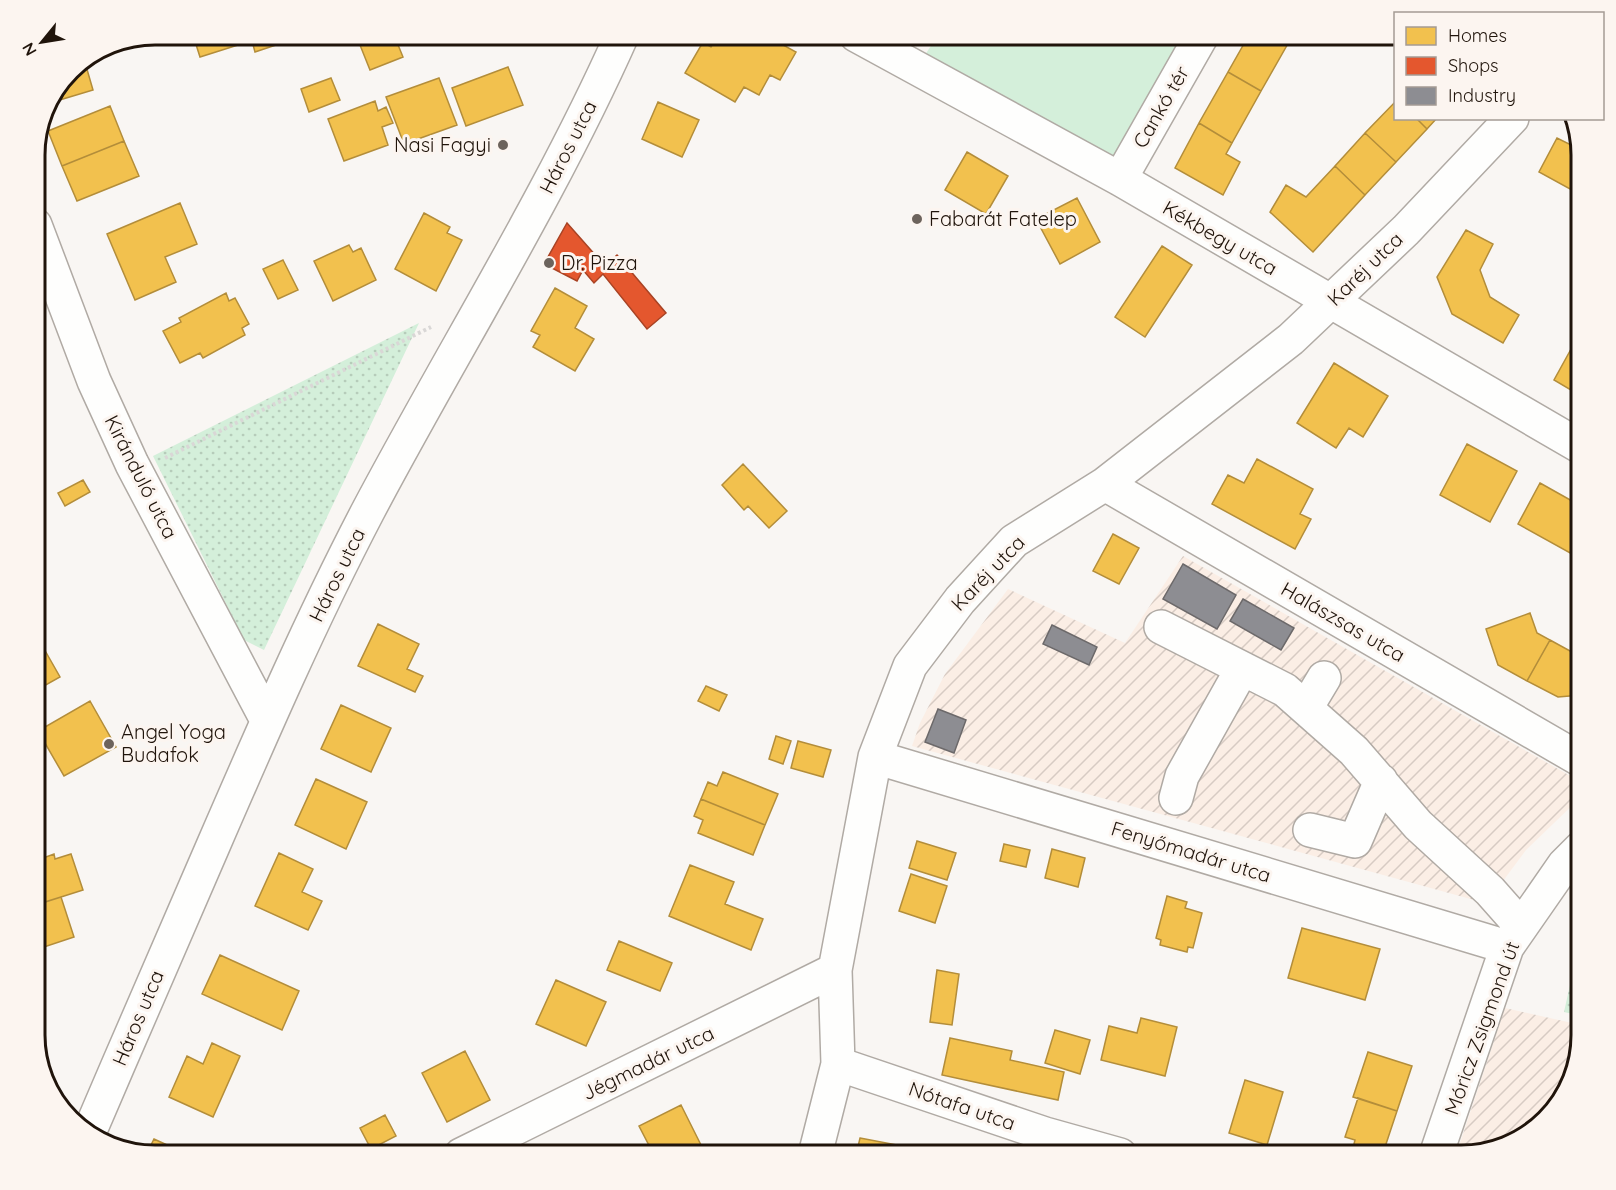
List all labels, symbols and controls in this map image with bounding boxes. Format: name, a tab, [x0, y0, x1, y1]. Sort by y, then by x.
north arrow	[12, 12, 72, 72]
legend	[1394, 12, 1604, 120]
text: Homes	[1448, 24, 1507, 47]
text: N	[17, 39, 41, 60]
text: Shops	[1448, 54, 1499, 77]
street label: Cankó tér	[1127, 61, 1194, 152]
text: Industry	[1448, 84, 1516, 107]
street label: Háros utca	[533, 96, 602, 198]
place label: Nasi Fagyi	[394, 132, 491, 157]
marker: Nasi Fagyi	[496, 138, 510, 152]
street label: Kékbegy utca	[1159, 195, 1282, 280]
place label: Fabarát Fatelep	[929, 206, 1077, 231]
marker: Fabarát Fatelep	[910, 212, 924, 226]
street label: Karéj utca	[1322, 226, 1408, 311]
place label: Dr. Pizza	[561, 250, 638, 275]
marker: Dr. Pizza	[542, 256, 556, 270]
street label: Kiránduló utca	[100, 411, 183, 543]
street label: Háros utca	[303, 524, 370, 626]
street label: Karéj utca	[945, 530, 1030, 616]
street label: Halászsas utca	[1277, 576, 1410, 667]
place label: Angel Yoga Budafok	[121, 719, 226, 767]
marker: Angel Yoga Budafok	[102, 737, 116, 751]
street label: Fenyőmadár utca	[1108, 815, 1274, 888]
street label: Móricz Zsigmond út	[1439, 938, 1525, 1118]
street label: Háros utca	[106, 966, 169, 1069]
street label: Jégmadár utca	[578, 1020, 718, 1105]
street label: Nótafa utca	[906, 1076, 1019, 1135]

